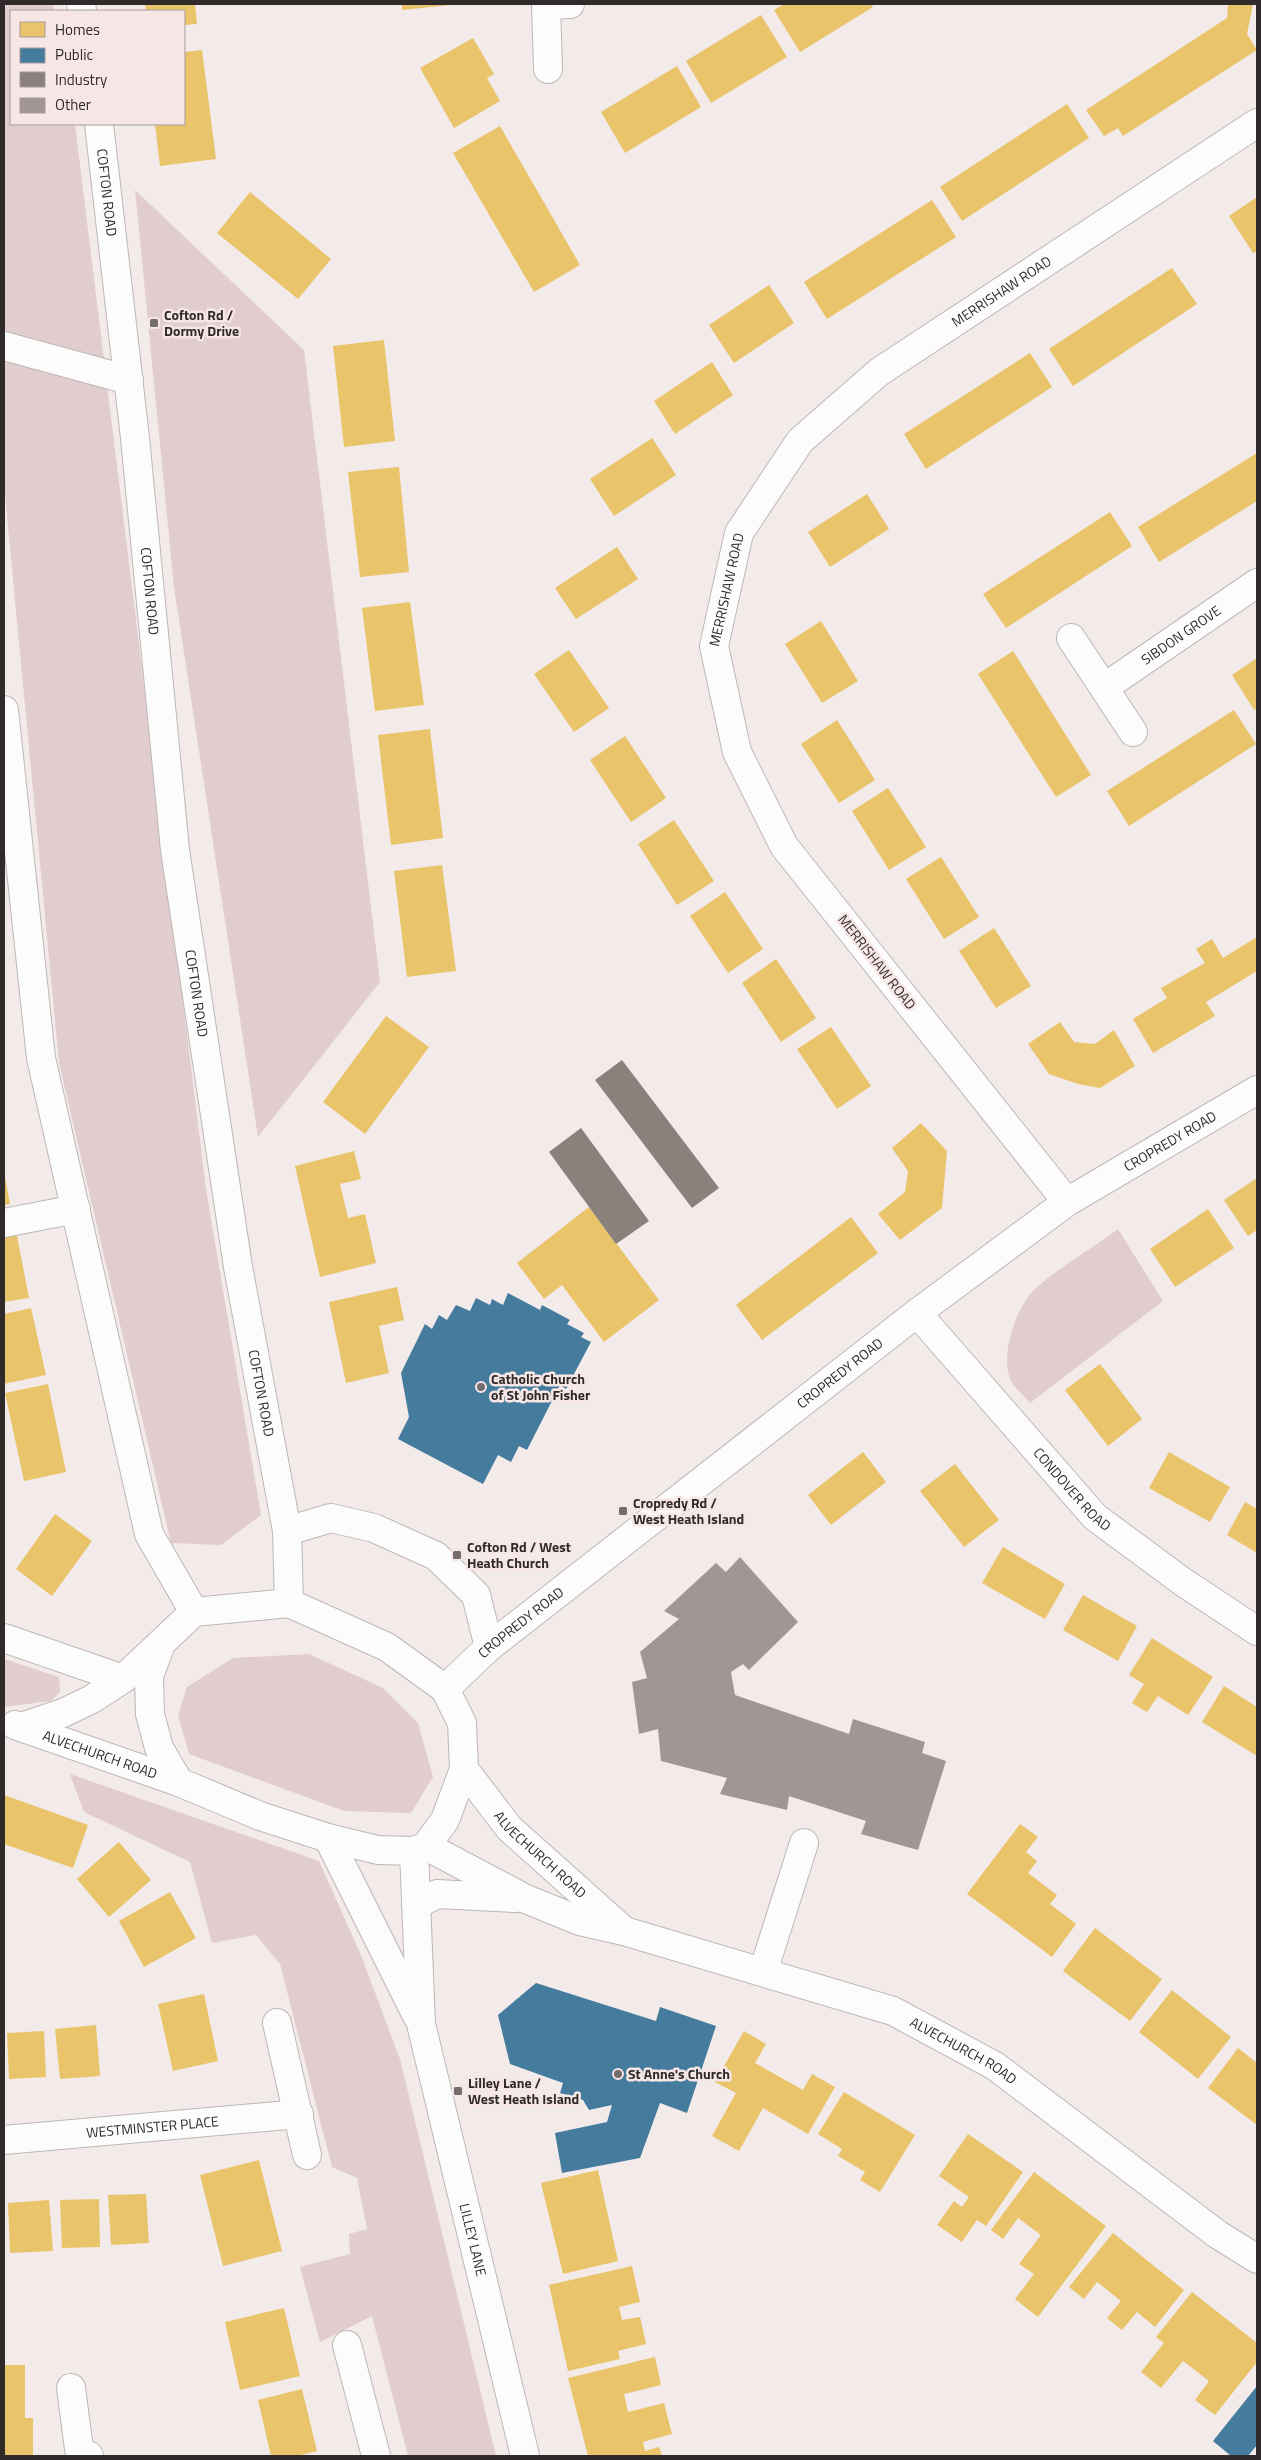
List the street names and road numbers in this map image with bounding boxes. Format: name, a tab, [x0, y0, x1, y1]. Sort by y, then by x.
street label: COFTON ROAD	[92, 148, 123, 237]
street label: MERRISHAW ROAD	[947, 250, 1055, 332]
street label: MERRISHAW ROAD	[703, 531, 749, 648]
street label: COFTON ROAD	[136, 546, 165, 636]
street label: SIBDON GROVE	[1136, 600, 1225, 669]
street label: MERRISHAW ROAD	[833, 910, 921, 1014]
street label: COFTON ROAD	[180, 948, 214, 1038]
street label: CROPREDY ROAD	[1119, 1105, 1220, 1176]
street label: CROPREDY ROAD	[792, 1332, 887, 1413]
street label: COFTON ROAD	[244, 1348, 280, 1438]
street label: CONDOVER ROAD	[1029, 1443, 1116, 1536]
street label: CROPREDY ROAD	[473, 1581, 568, 1663]
street label: ALVECHURCH ROAD	[40, 1724, 160, 1784]
street label: ALVECHURCH ROAD	[489, 1806, 592, 1903]
street label: ALVECHURCH ROAD	[906, 2011, 1021, 2089]
street label: WESTMINSTER PLACE	[85, 2110, 220, 2143]
street label: LILLEY LANE	[455, 2201, 492, 2278]

